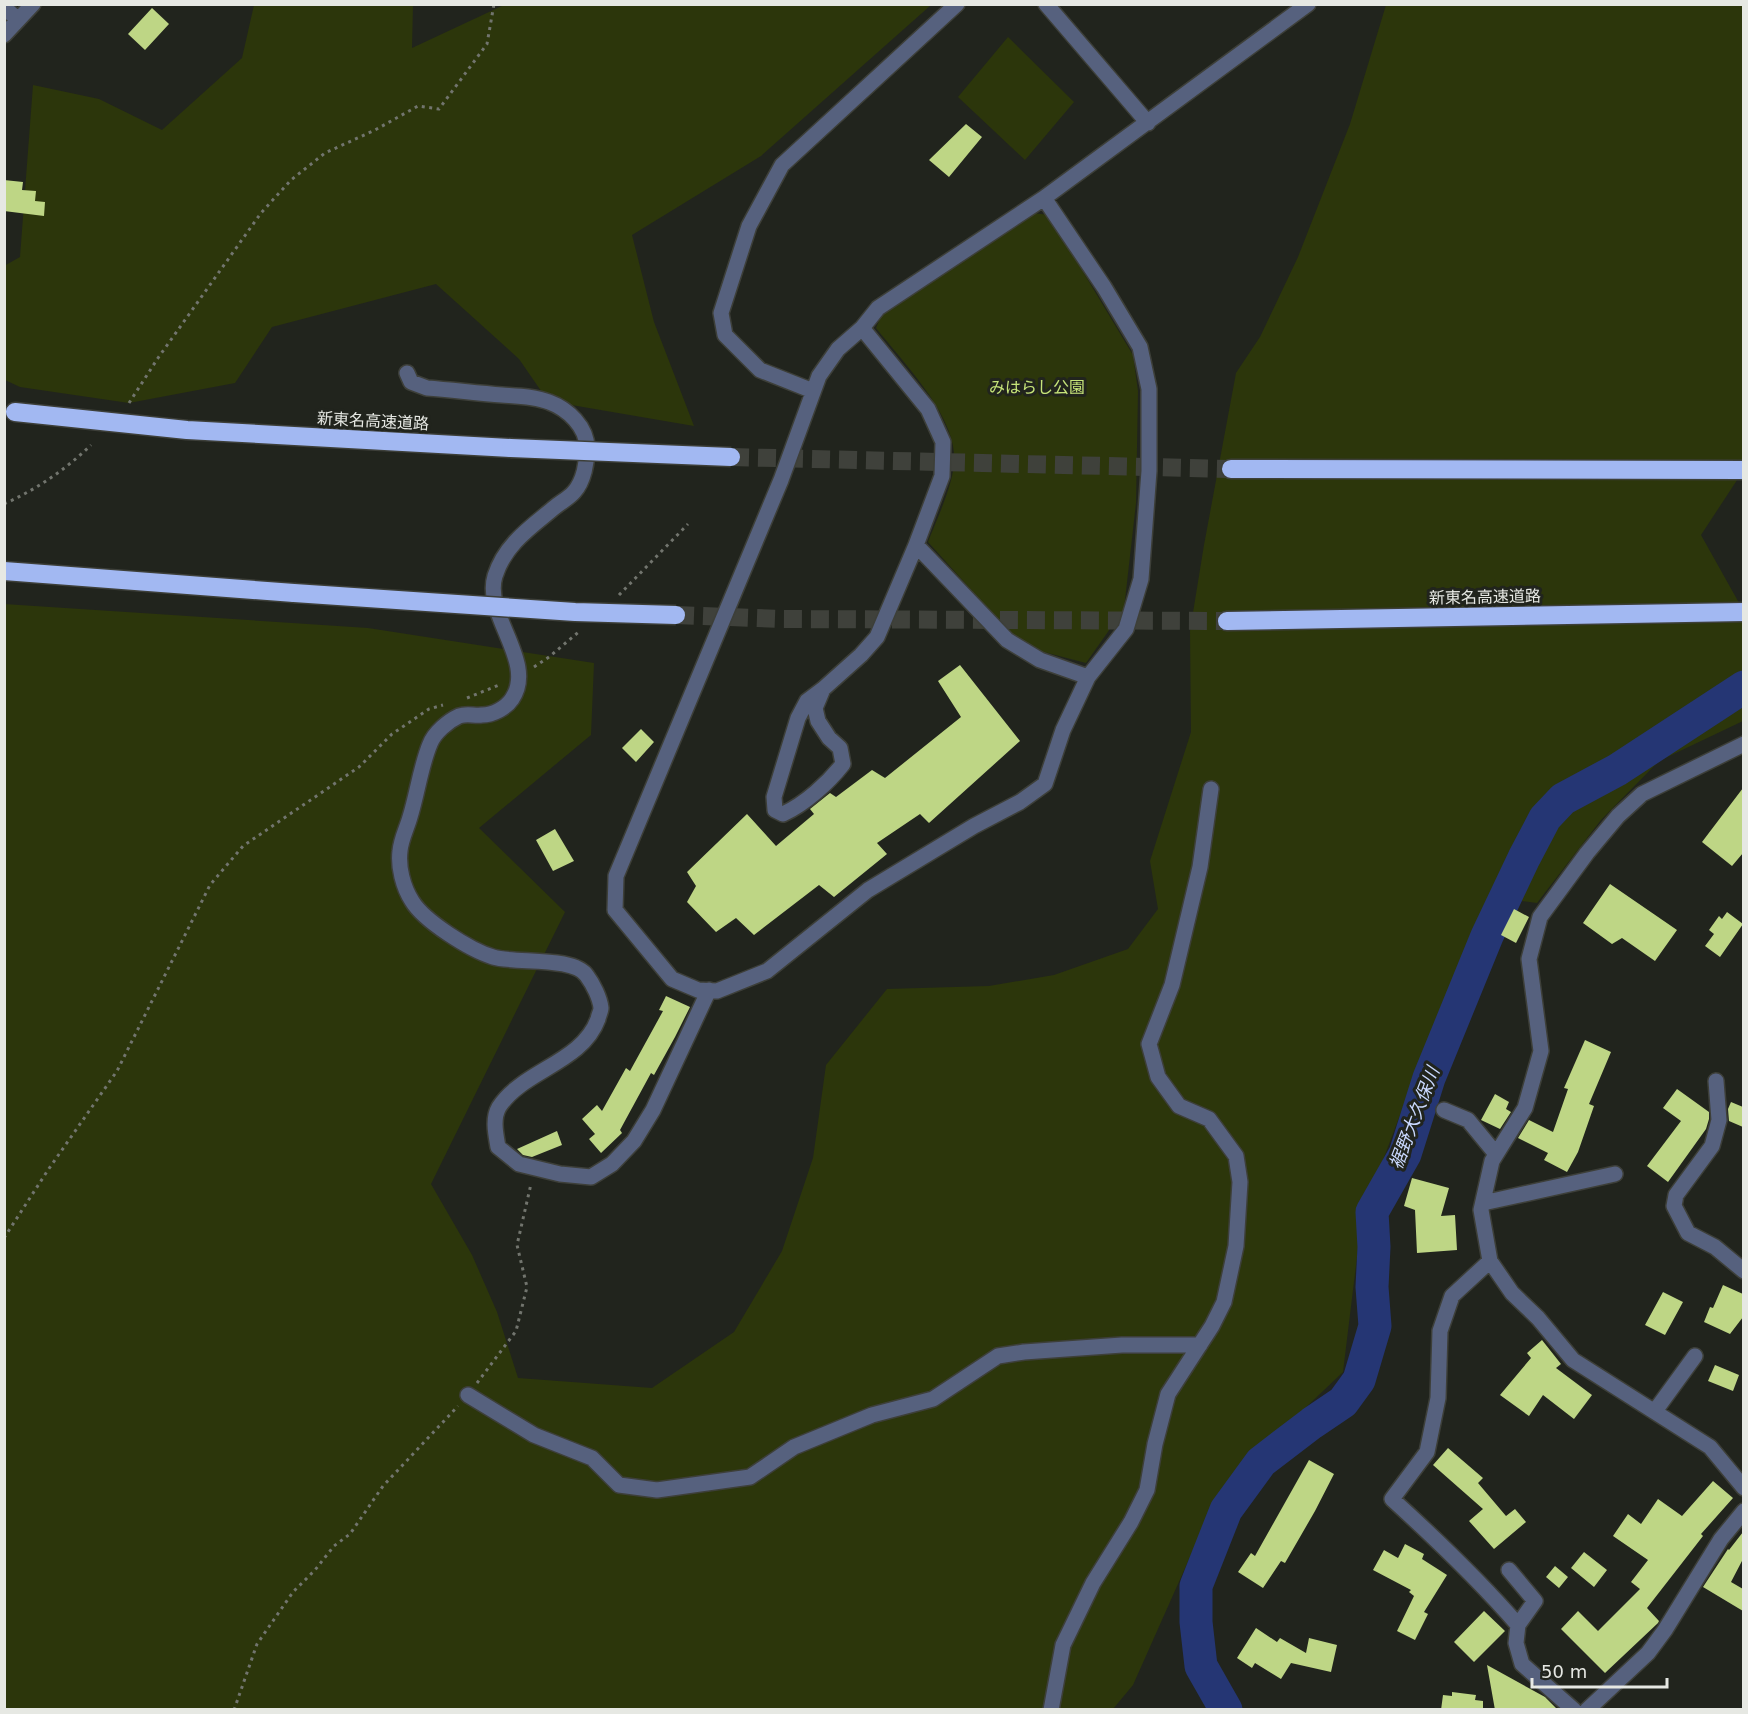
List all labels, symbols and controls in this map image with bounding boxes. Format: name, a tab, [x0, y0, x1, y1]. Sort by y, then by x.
park label: みはらし公園	[989, 378, 1085, 397]
street label: 新東名高速道路	[317, 409, 429, 433]
street label: 新東名高速道路	[1429, 587, 1541, 607]
water label: 裾野大久保川	[1385, 1062, 1444, 1172]
scale bar	[1532, 1651, 1667, 1689]
text: 50 m	[1541, 1661, 1587, 1682]

